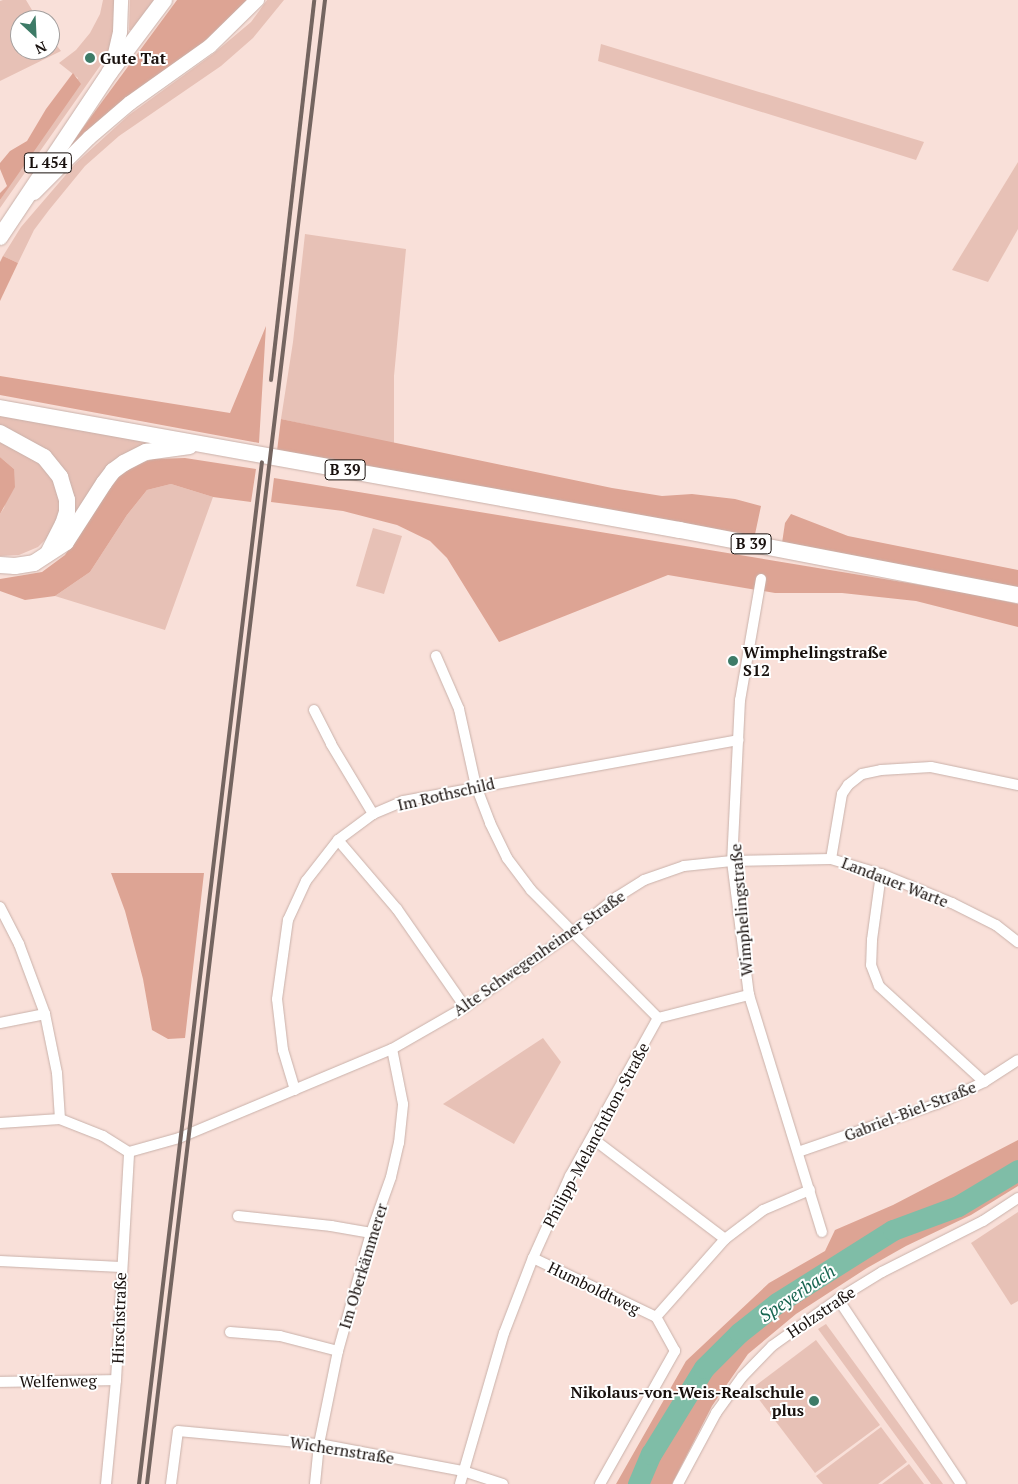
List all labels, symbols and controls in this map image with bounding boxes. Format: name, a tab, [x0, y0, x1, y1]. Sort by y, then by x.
north arrow	[10, 10, 60, 60]
text: N	[32, 37, 50, 59]
place label: Gute Tat	[100, 48, 166, 68]
marker: Gute Tat	[84, 52, 96, 64]
road number: L 454	[23, 150, 73, 176]
road number: B 39	[324, 458, 366, 482]
road number: B 39	[730, 532, 772, 556]
place label: Wimphelingstraße S12	[743, 642, 887, 680]
marker: Wimphelingstraße S12	[727, 655, 739, 667]
street label: Im Rothschild	[395, 773, 497, 815]
street label: Wimphelingstraße	[726, 843, 756, 977]
street label: Landauer Warte	[839, 853, 951, 911]
street label: Alte Schwegenheimer Straße	[449, 886, 629, 1020]
street label: Philipp-Melanchthon-Straße	[539, 1039, 653, 1231]
street label: Gabriel-Biel-Straße	[841, 1077, 979, 1145]
street label: Im Oberkämmerer	[335, 1201, 391, 1331]
street label: Humboldtweg	[545, 1258, 643, 1318]
water label: Speyerbach	[755, 1260, 839, 1326]
street label: Hirschstraße	[108, 1272, 130, 1364]
street label: Holzstraße	[783, 1282, 859, 1342]
street label: Welfenweg	[19, 1371, 97, 1391]
place label: Nikolaus-von-Weis-Realschule plus	[571, 1382, 804, 1420]
marker: Nikolaus-von-Weis-Realschule plus	[808, 1395, 820, 1407]
street label: Wichernstraße	[288, 1432, 396, 1468]

